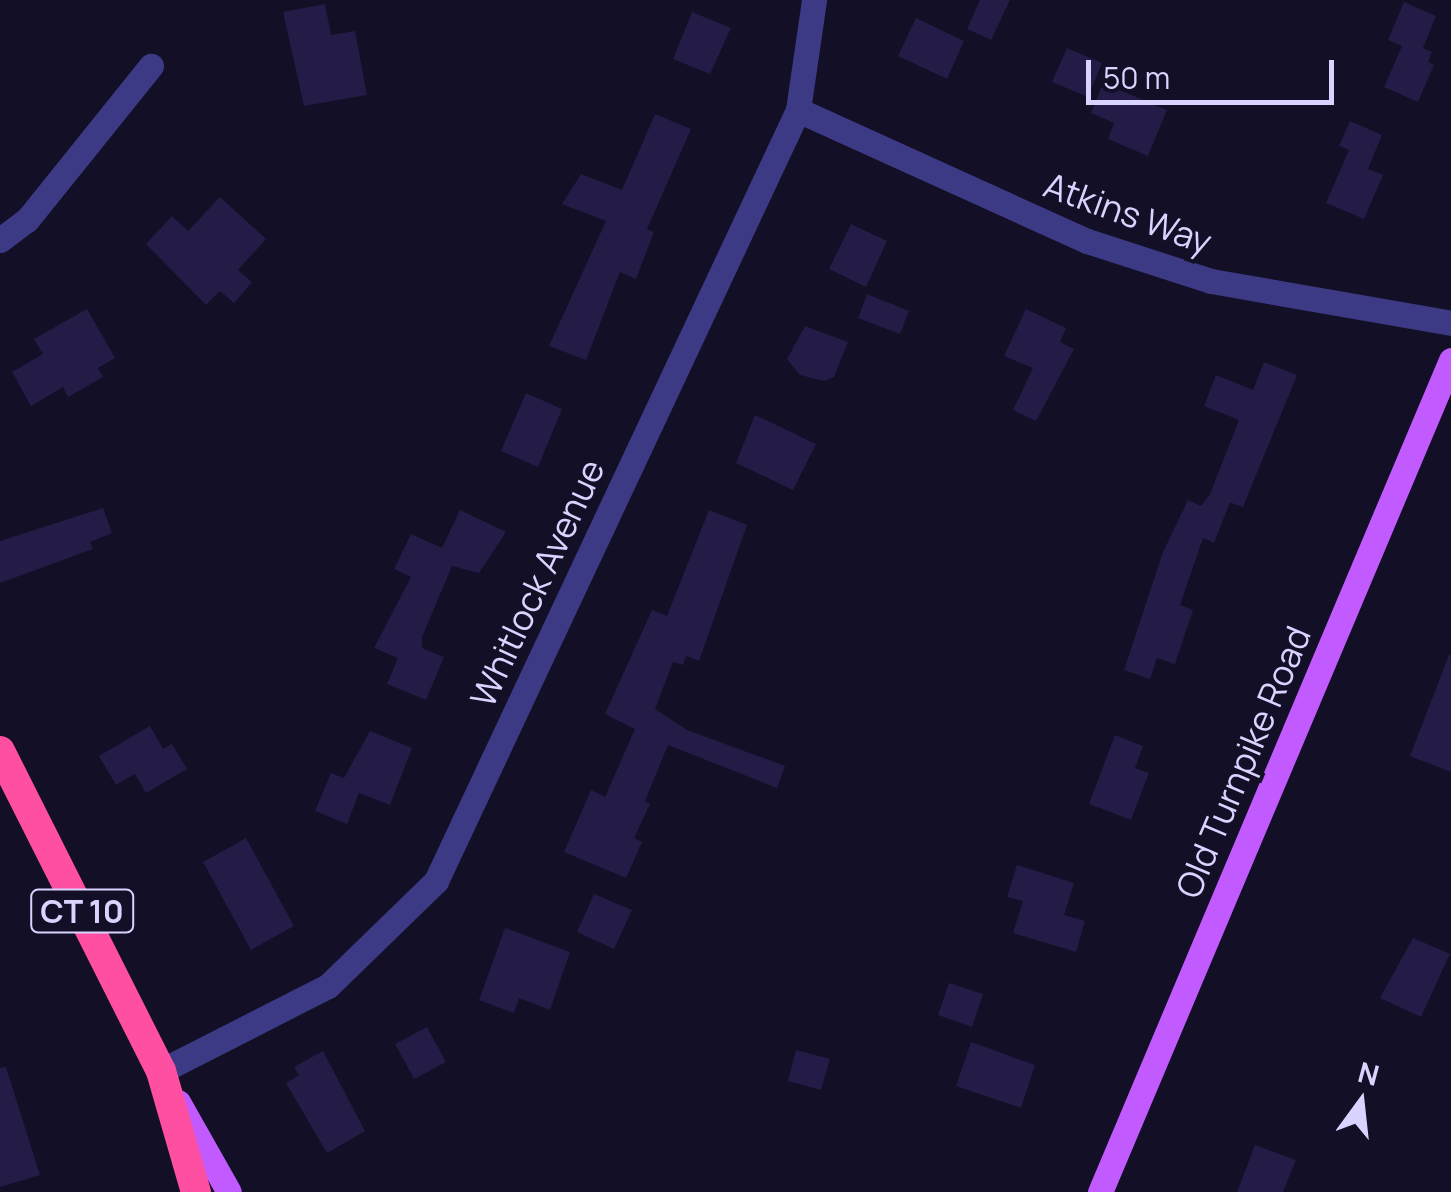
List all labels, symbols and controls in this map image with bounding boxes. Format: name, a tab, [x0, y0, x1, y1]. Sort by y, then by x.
scale bar	[1091, 40, 1338, 102]
text: 50 m	[1103, 57, 1170, 98]
street label: Atkins Way	[1038, 163, 1218, 263]
street label: Whitlock Avenue	[461, 453, 613, 713]
street label: Old Turnpike Road	[1167, 620, 1319, 904]
road number: CT 10	[29, 884, 134, 938]
north arrow	[1311, 1052, 1411, 1152]
text: N	[1354, 1052, 1383, 1094]

